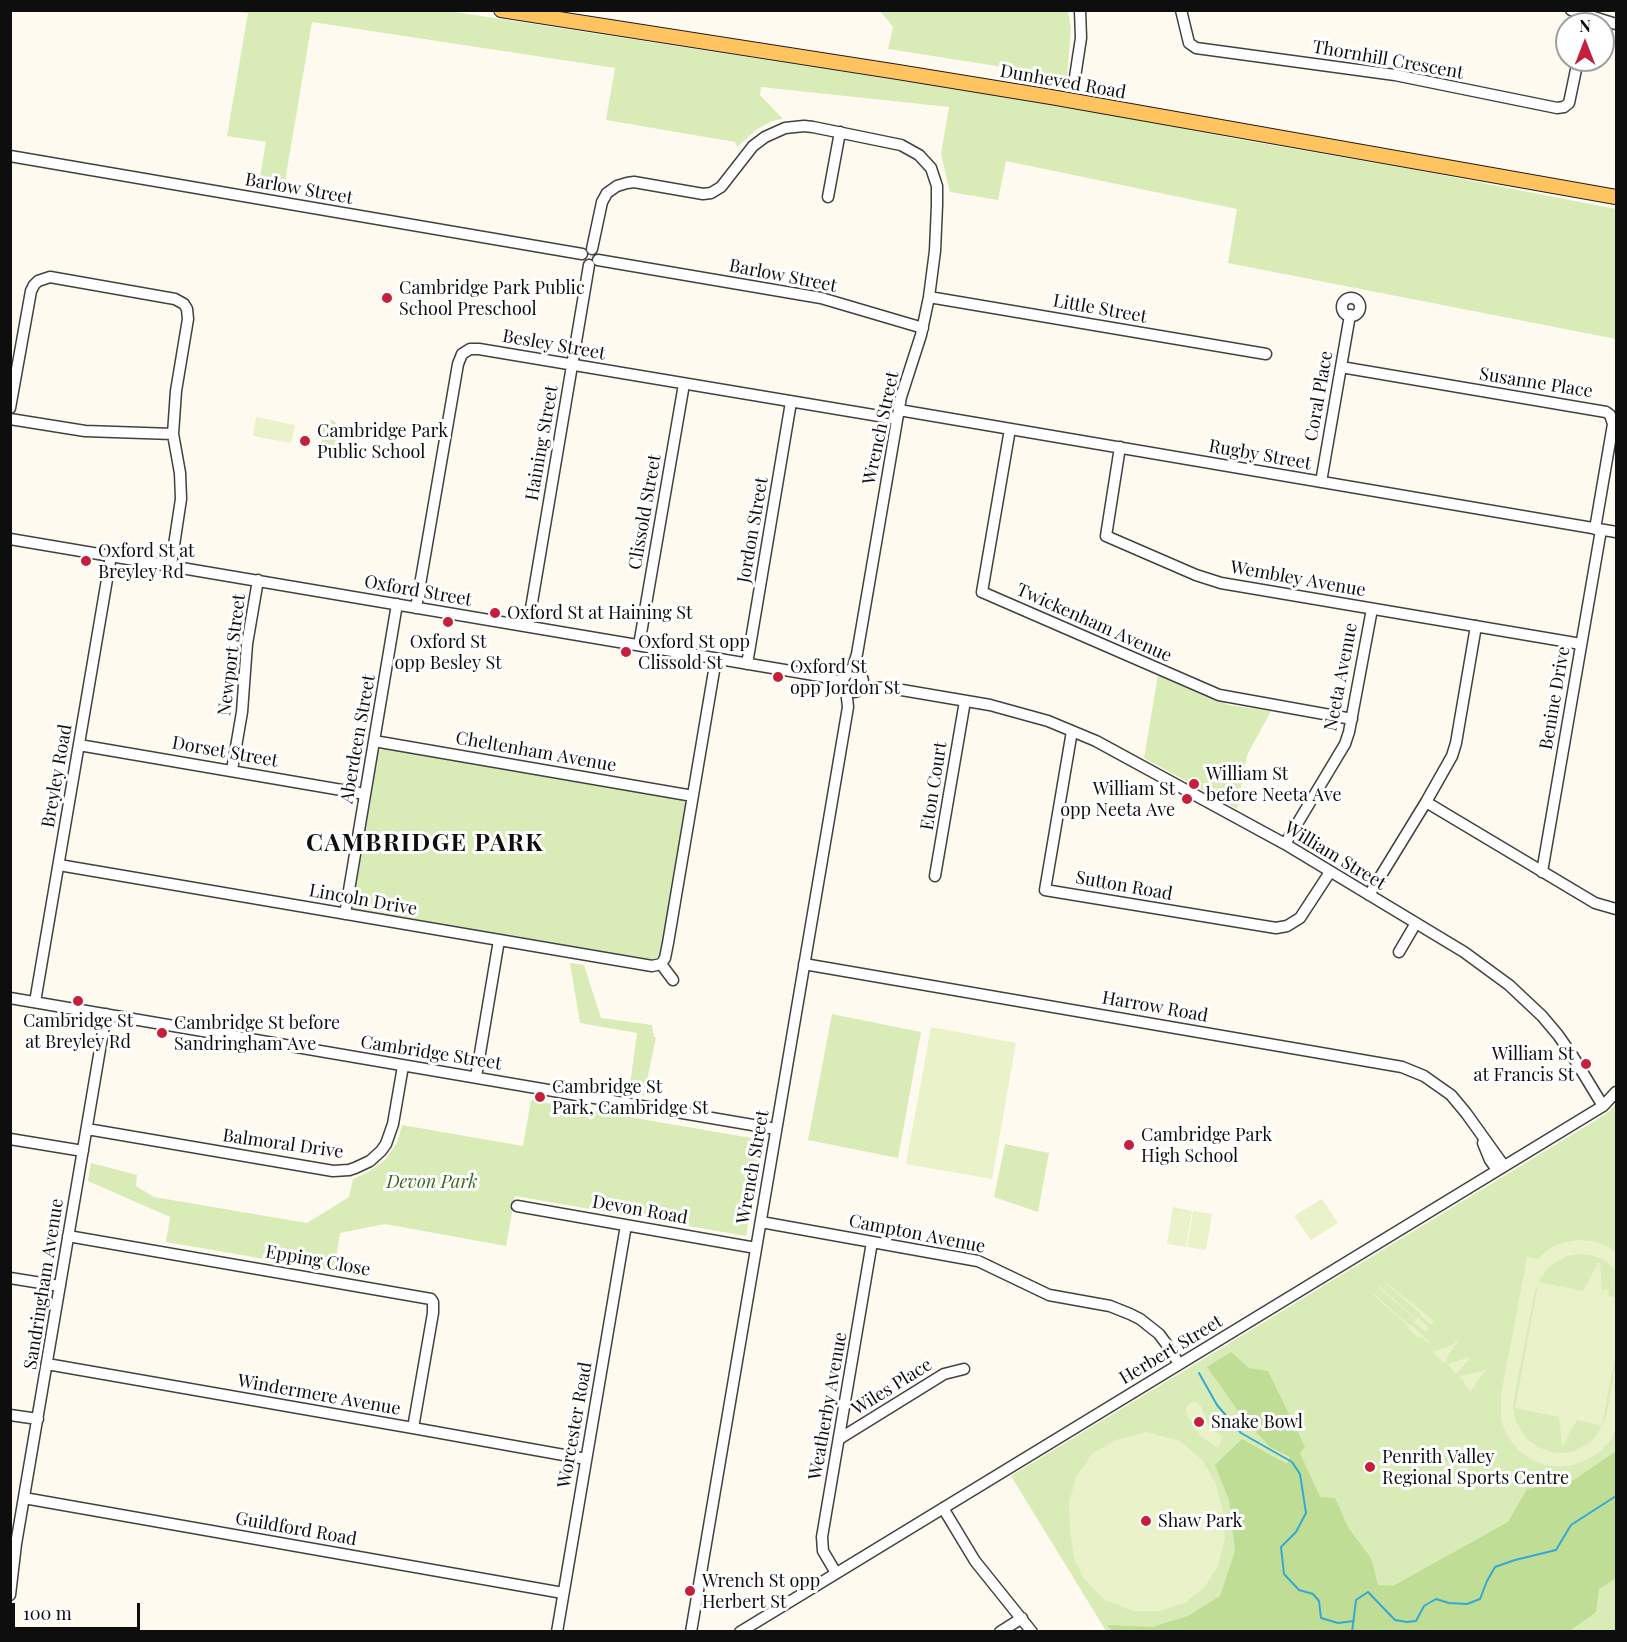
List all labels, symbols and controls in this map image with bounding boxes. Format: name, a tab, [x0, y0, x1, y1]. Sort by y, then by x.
north arrow	[1555, 12, 1615, 72]
text: N	[1579, 15, 1591, 36]
street label: Thornhill Crescent	[1311, 36, 1465, 84]
street label: Dunheved Road	[998, 60, 1128, 104]
street label: Barlow Street	[243, 169, 355, 209]
street label: Barlow Street	[727, 255, 839, 297]
place label: Cambridge Park Public School Preschool	[399, 277, 585, 320]
street label: Little Street	[1051, 290, 1149, 328]
marker: Cambridge Park Public School Preschool	[380, 291, 394, 305]
street label: Besley Street	[501, 325, 607, 365]
street label: Coral Place	[1300, 349, 1338, 443]
street label: Susanne Place	[1478, 363, 1594, 403]
street label: Wrench Street	[858, 369, 904, 487]
street label: Haining Street	[521, 384, 563, 502]
place label: Cambridge Park Public School	[317, 420, 448, 462]
marker: Cambridge Park Public School	[298, 434, 312, 448]
street label: Rugby Street	[1207, 435, 1313, 475]
street label: Clissold Street	[624, 453, 666, 571]
street label: Jordon Street	[733, 475, 773, 585]
place label: Oxford St at Breyley Rd	[98, 540, 194, 582]
marker: Oxford St at Breyley Rd	[79, 554, 93, 568]
street label: Wembley Avenue	[1229, 556, 1367, 602]
street label: Oxford Street	[363, 571, 473, 611]
street label: Twickenham Avenue	[1013, 579, 1175, 667]
street label: Newport Street	[214, 593, 250, 717]
place label: Oxford St at Haining St	[507, 602, 692, 624]
marker: Oxford St at Haining St	[488, 606, 502, 620]
marker: Oxford St opp Besley St	[441, 615, 455, 629]
street label: Neeta Avenue	[1320, 621, 1362, 733]
place label: Oxford St opp Besley St	[394, 631, 502, 674]
place label: Oxford St opp Clissold St	[638, 631, 750, 674]
marker: Oxford St opp Clissold St	[619, 645, 633, 659]
street label: Benine Drive	[1535, 645, 1575, 751]
place label: Oxford St opp Jordon St	[790, 656, 900, 698]
marker: Oxford St opp Jordon St	[771, 670, 785, 684]
street label: Aberdeen Street	[336, 673, 380, 805]
street label: Breyley Road	[37, 723, 77, 829]
street label: Cheltenham Avenue	[454, 727, 618, 777]
street label: Dorset Street	[170, 732, 280, 772]
street label: Eton Court	[916, 740, 952, 832]
place label: William St before Neeta Ave	[1206, 763, 1342, 806]
marker: William St before Neeta Ave	[1187, 777, 1201, 791]
place label: William St opp Neeta Ave	[1060, 778, 1175, 820]
marker: William St opp Neeta Ave	[1180, 792, 1194, 806]
street label: William Street	[1280, 817, 1390, 895]
district label: CAMBRIDGE PARK	[306, 830, 544, 858]
street label: Sutton Road	[1074, 867, 1174, 905]
street label: Lincoln Drive	[307, 880, 419, 920]
street label: Harrow Road	[1100, 987, 1210, 1027]
marker: Cambridge St at Breyley Rd	[71, 994, 85, 1008]
place label: Cambridge St at Breyley Rd	[23, 1010, 133, 1052]
place label: Cambridge St before Sandringham Ave	[174, 1012, 340, 1054]
marker: Cambridge St before Sandringham Ave	[155, 1026, 169, 1040]
street label: Cambridge Street	[359, 1031, 503, 1075]
place label: William St at Francis St	[1474, 1043, 1574, 1086]
marker: William St at Francis St	[1579, 1057, 1593, 1071]
place label: Cambridge St Park, Cambridge St	[552, 1076, 708, 1118]
marker: Cambridge St Park, Cambridge St	[533, 1090, 547, 1104]
street label: Wrench Street	[732, 1108, 774, 1226]
place label: Cambridge Park High School	[1141, 1124, 1272, 1166]
street label: Balmoral Drive	[221, 1125, 345, 1163]
marker: Cambridge Park High School	[1122, 1138, 1136, 1152]
park label: Devon Park	[387, 1171, 477, 1193]
street label: Devon Road	[590, 1191, 690, 1229]
street label: Sandringham Avenue	[20, 1197, 68, 1371]
street label: Campton Avenue	[847, 1210, 987, 1258]
street label: Epping Close	[264, 1241, 372, 1281]
street label: Herbert Street	[1116, 1311, 1226, 1389]
street label: Weatherby Avenue	[804, 1330, 852, 1482]
street label: Wiles Place	[848, 1354, 936, 1420]
street label: Worcester Road	[553, 1360, 597, 1490]
street label: Windermere Avenue	[236, 1370, 402, 1420]
place label: Snake Bowl	[1211, 1411, 1303, 1433]
marker: Snake Bowl	[1192, 1415, 1206, 1429]
place label: Penrith Valley Regional Sports Centre	[1382, 1446, 1569, 1488]
marker: Penrith Valley Regional Sports Centre	[1363, 1460, 1377, 1474]
street label: Guildford Road	[234, 1508, 358, 1550]
place label: Shaw Park	[1158, 1510, 1242, 1532]
marker: Shaw Park	[1139, 1514, 1153, 1528]
place label: Wrench St opp Herbert St	[702, 1570, 820, 1612]
marker: Wrench St opp Herbert St	[683, 1584, 697, 1598]
scale bar	[15, 1591, 142, 1629]
text: 100 m	[23, 1601, 72, 1625]

